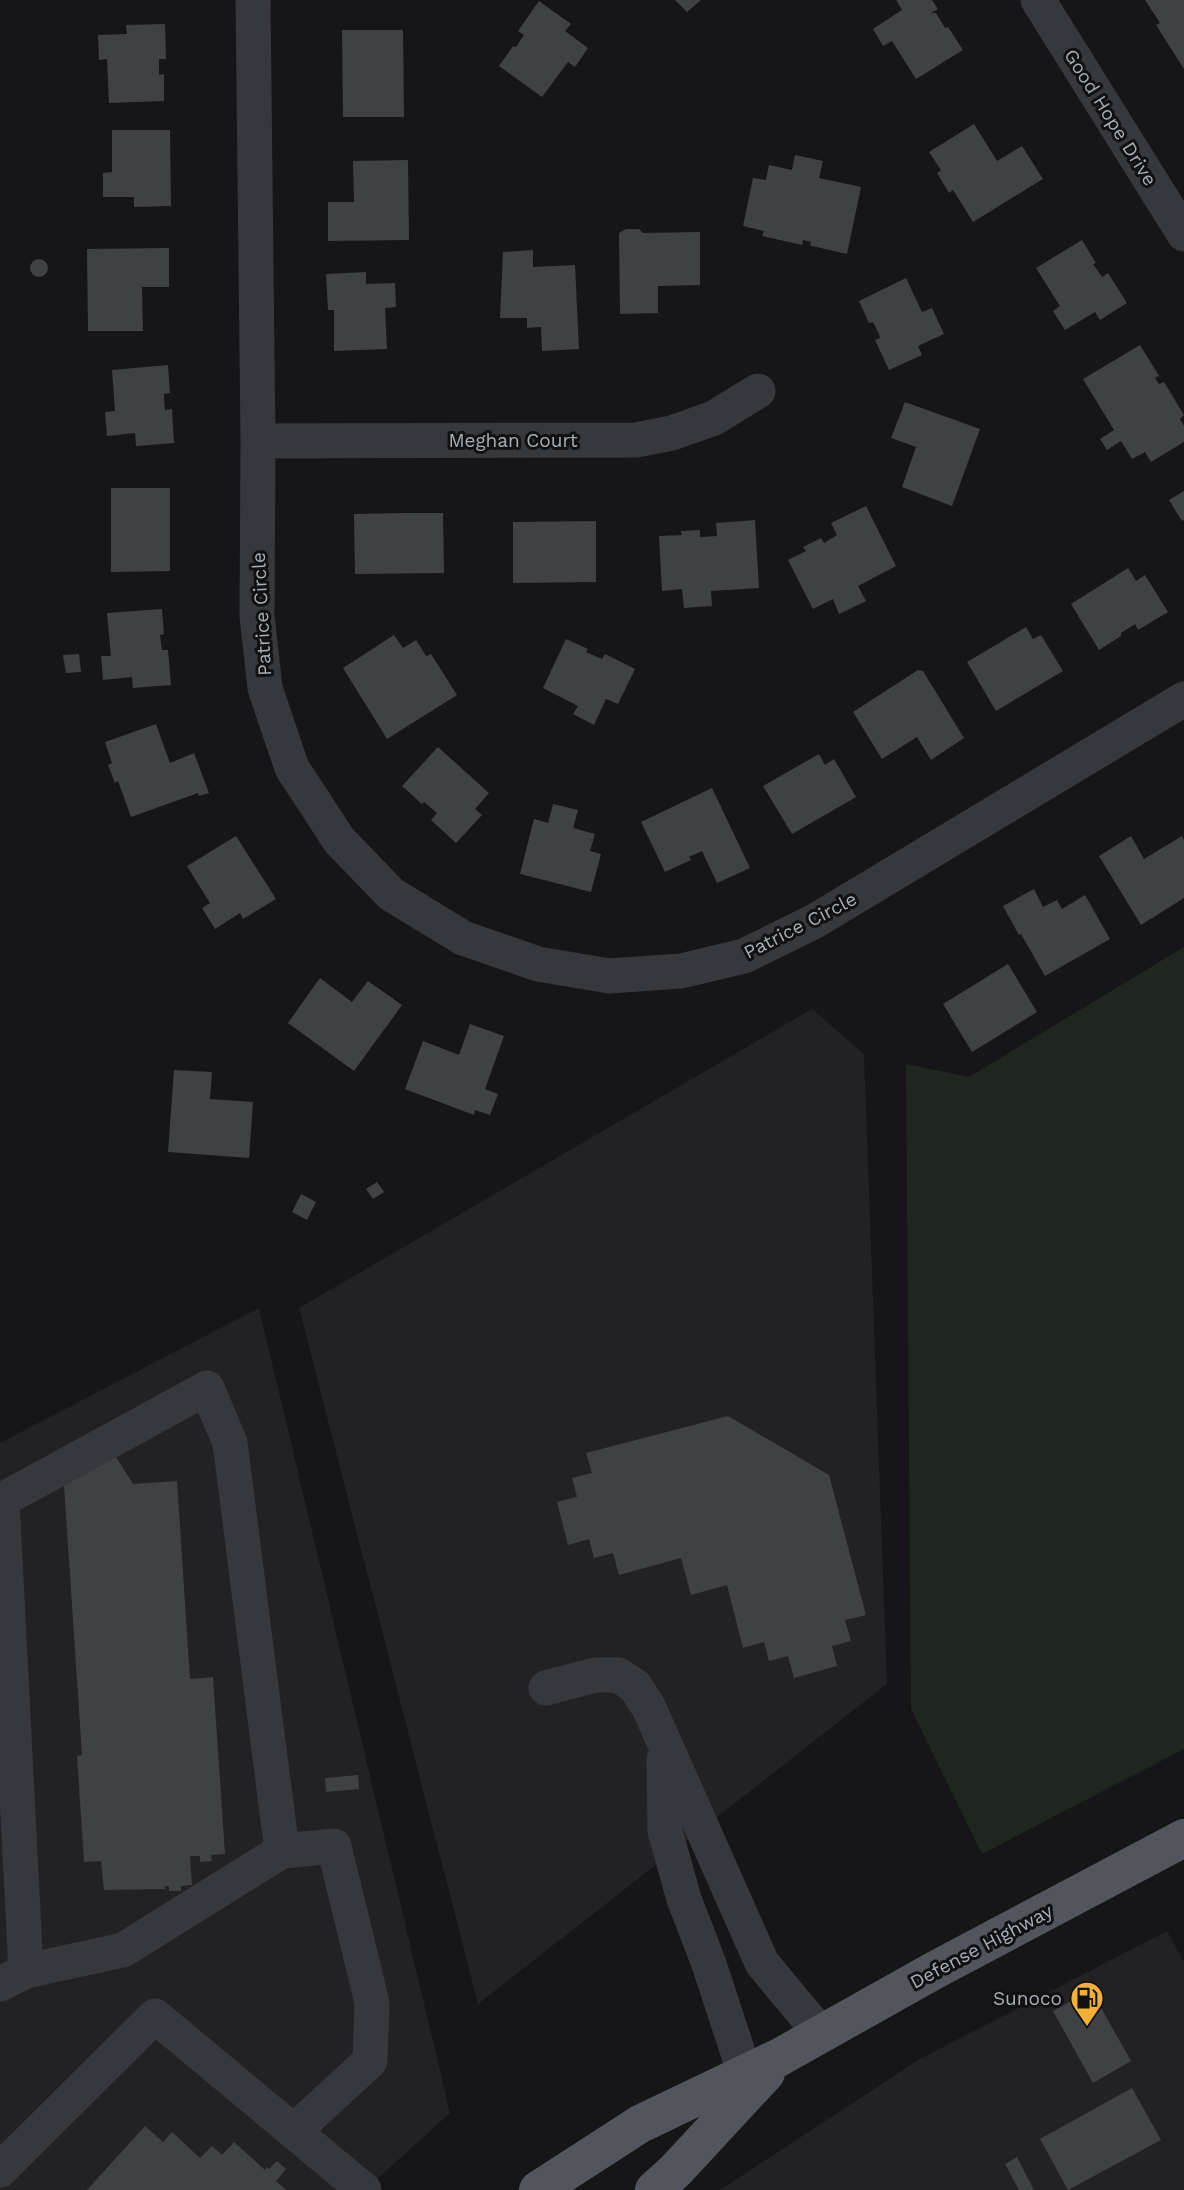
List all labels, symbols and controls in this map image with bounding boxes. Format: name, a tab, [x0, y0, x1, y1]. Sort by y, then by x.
street label: Good Hope Drive	[1059, 45, 1162, 190]
street label: Meghan Court	[448, 429, 578, 452]
street label: Patrice Circle	[247, 552, 276, 676]
street label: Patrice Circle	[740, 887, 861, 964]
street label: Defense Highway	[906, 1899, 1057, 1994]
fuel station icon: Sunoco	[1068, 1979, 1106, 2028]
place label: Sunoco	[993, 1987, 1062, 2010]

